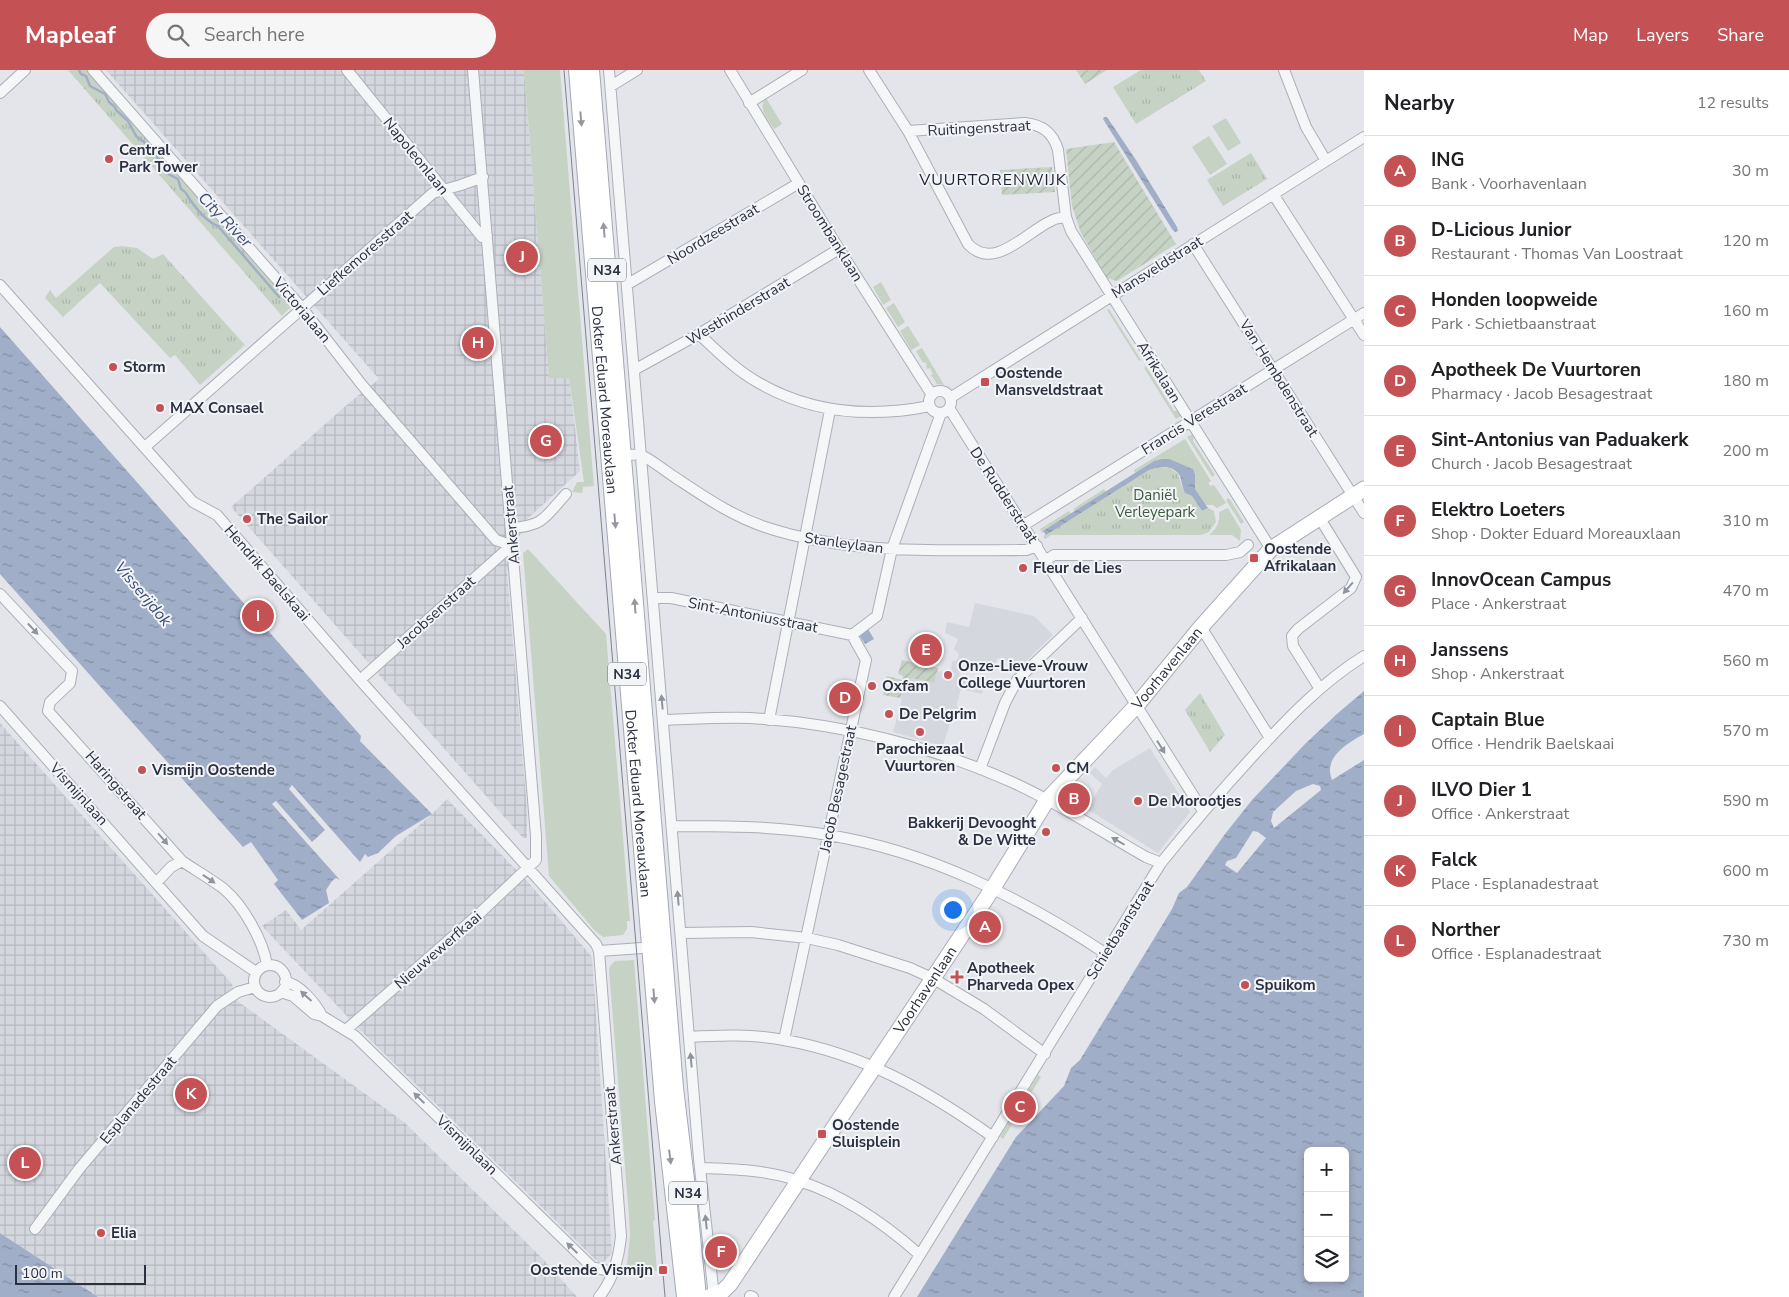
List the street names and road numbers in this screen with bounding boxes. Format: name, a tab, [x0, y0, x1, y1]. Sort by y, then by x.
street label: Napoleonlaan	[379, 113, 453, 199]
street label: Ruitingenstraat	[927, 115, 1032, 141]
street label: Stroombanklaan	[792, 181, 868, 285]
street label: Noordzeestraat	[664, 198, 763, 269]
street label: Liefkemoresstraat	[313, 205, 418, 300]
street label: Mansveldstraat	[1108, 231, 1207, 303]
road number: N34	[588, 258, 626, 282]
street label: Victorialaan	[268, 272, 335, 347]
street label: Westhinderstraat	[683, 272, 794, 350]
street label: Dokter Eduard Moreauxlaan	[587, 305, 622, 495]
street label: Van Hembdenstraat	[1234, 315, 1324, 441]
street label: Afrikalaan	[1132, 337, 1186, 407]
street label: Francis Verestraat	[1137, 378, 1251, 460]
street label: De Rudderstraat	[965, 443, 1043, 548]
street label: Ankerstraat	[498, 484, 524, 565]
street label: Hendrik Baelskaai	[220, 521, 314, 625]
street label: Stanleylaan	[803, 528, 885, 558]
street label: Jacobsenstraat	[392, 571, 480, 653]
street label: Sint-Antoniusstraat	[686, 593, 820, 638]
street label: Voorhavenlaan	[1127, 623, 1207, 715]
road number: N34	[608, 662, 646, 686]
street label: Dokter Eduard Moreauxlaan	[620, 709, 656, 898]
street label: Jacob Besagestraat	[815, 723, 861, 855]
street label: Haringstraat	[81, 747, 152, 824]
street label: Vismijnlaan	[45, 757, 113, 830]
street label: Schietbaanstraat	[1081, 876, 1159, 983]
street label: Nieuwewerfkaai	[390, 907, 486, 993]
street label: Voorhavenlaan	[888, 942, 961, 1038]
street label: Esplanadestraat	[95, 1051, 181, 1148]
street label: Ankerstraat	[600, 1085, 626, 1166]
street label: Vismijnlaan	[431, 1110, 502, 1179]
road number: N34	[669, 1182, 707, 1204]

